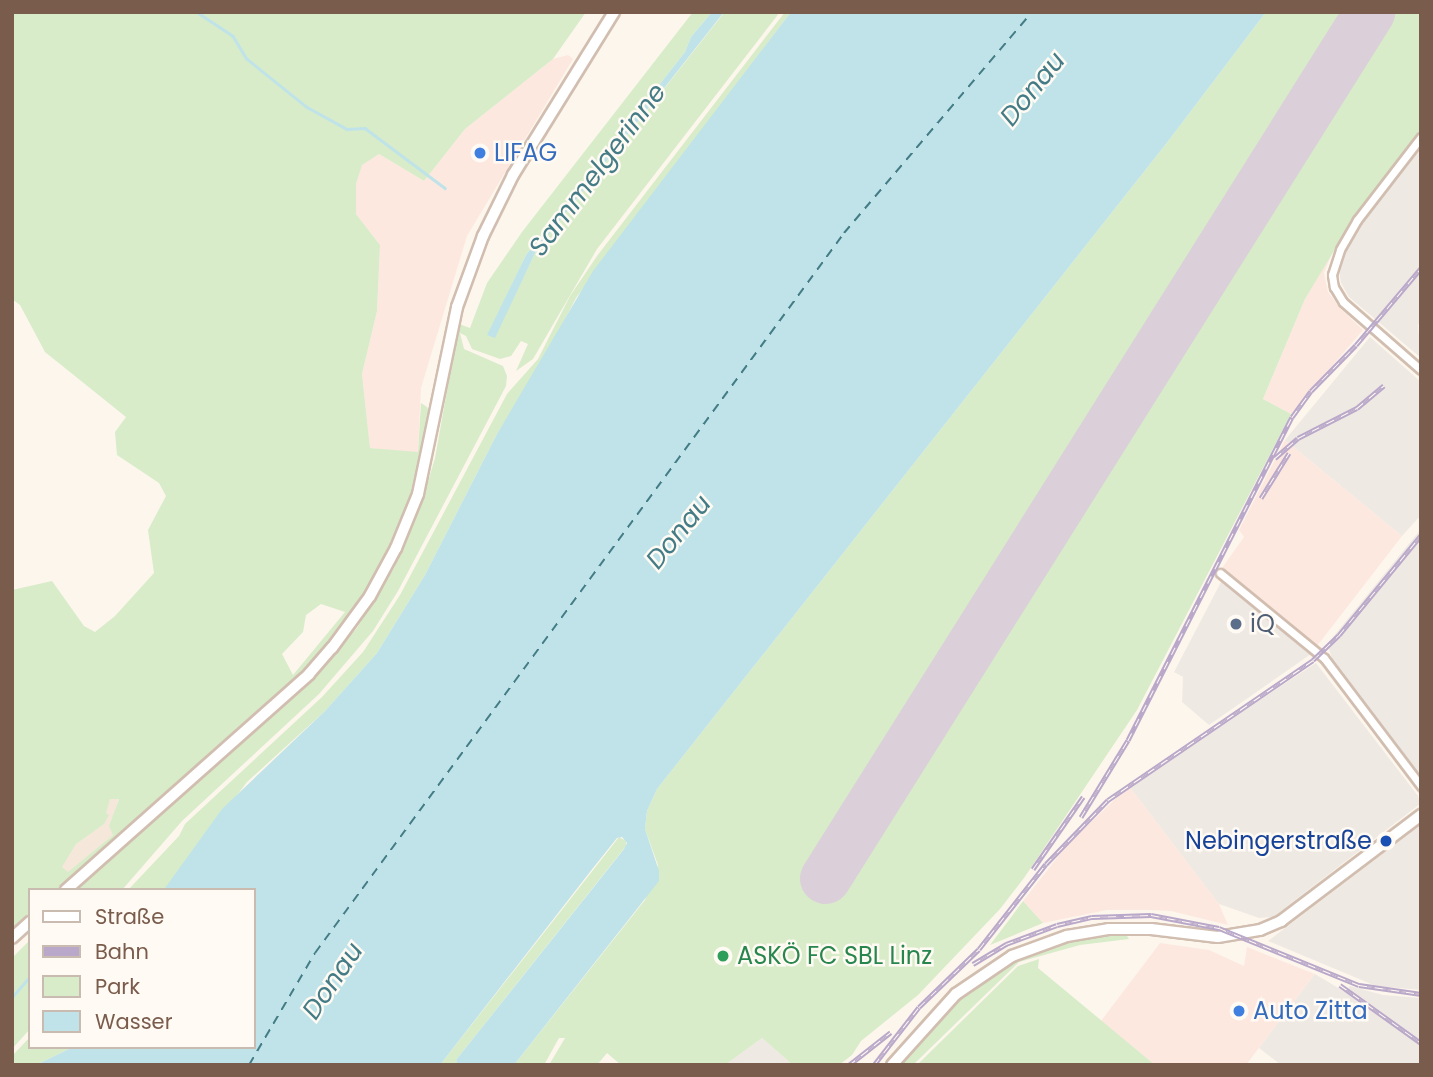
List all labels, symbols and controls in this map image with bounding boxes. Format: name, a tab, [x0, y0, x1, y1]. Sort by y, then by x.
water label: Donau	[994, 46, 1072, 132]
water label: Sammelgerinne	[523, 78, 673, 262]
place label: LIFAG	[494, 139, 557, 167]
marker: LIFAG	[472, 145, 488, 161]
water label: Donau	[640, 489, 718, 575]
place label: iQ	[1250, 610, 1275, 638]
marker: iQ	[1228, 616, 1244, 632]
place label: Nebingerstraße	[1185, 827, 1372, 855]
marker: Nebingerstraße	[1378, 833, 1394, 849]
legend	[28, 888, 256, 1049]
text: Straße	[95, 902, 164, 931]
text: Bahn	[95, 937, 149, 966]
water label: Donau	[296, 937, 370, 1025]
place label: ASKÖ FC SBL Linz	[737, 942, 932, 970]
marker: ASKÖ FC SBL Linz	[715, 948, 731, 964]
text: Park	[95, 972, 140, 1001]
place label: Auto Zitta	[1253, 997, 1368, 1025]
marker: Auto Zitta	[1231, 1003, 1247, 1019]
text: Wasser	[95, 1007, 172, 1036]

